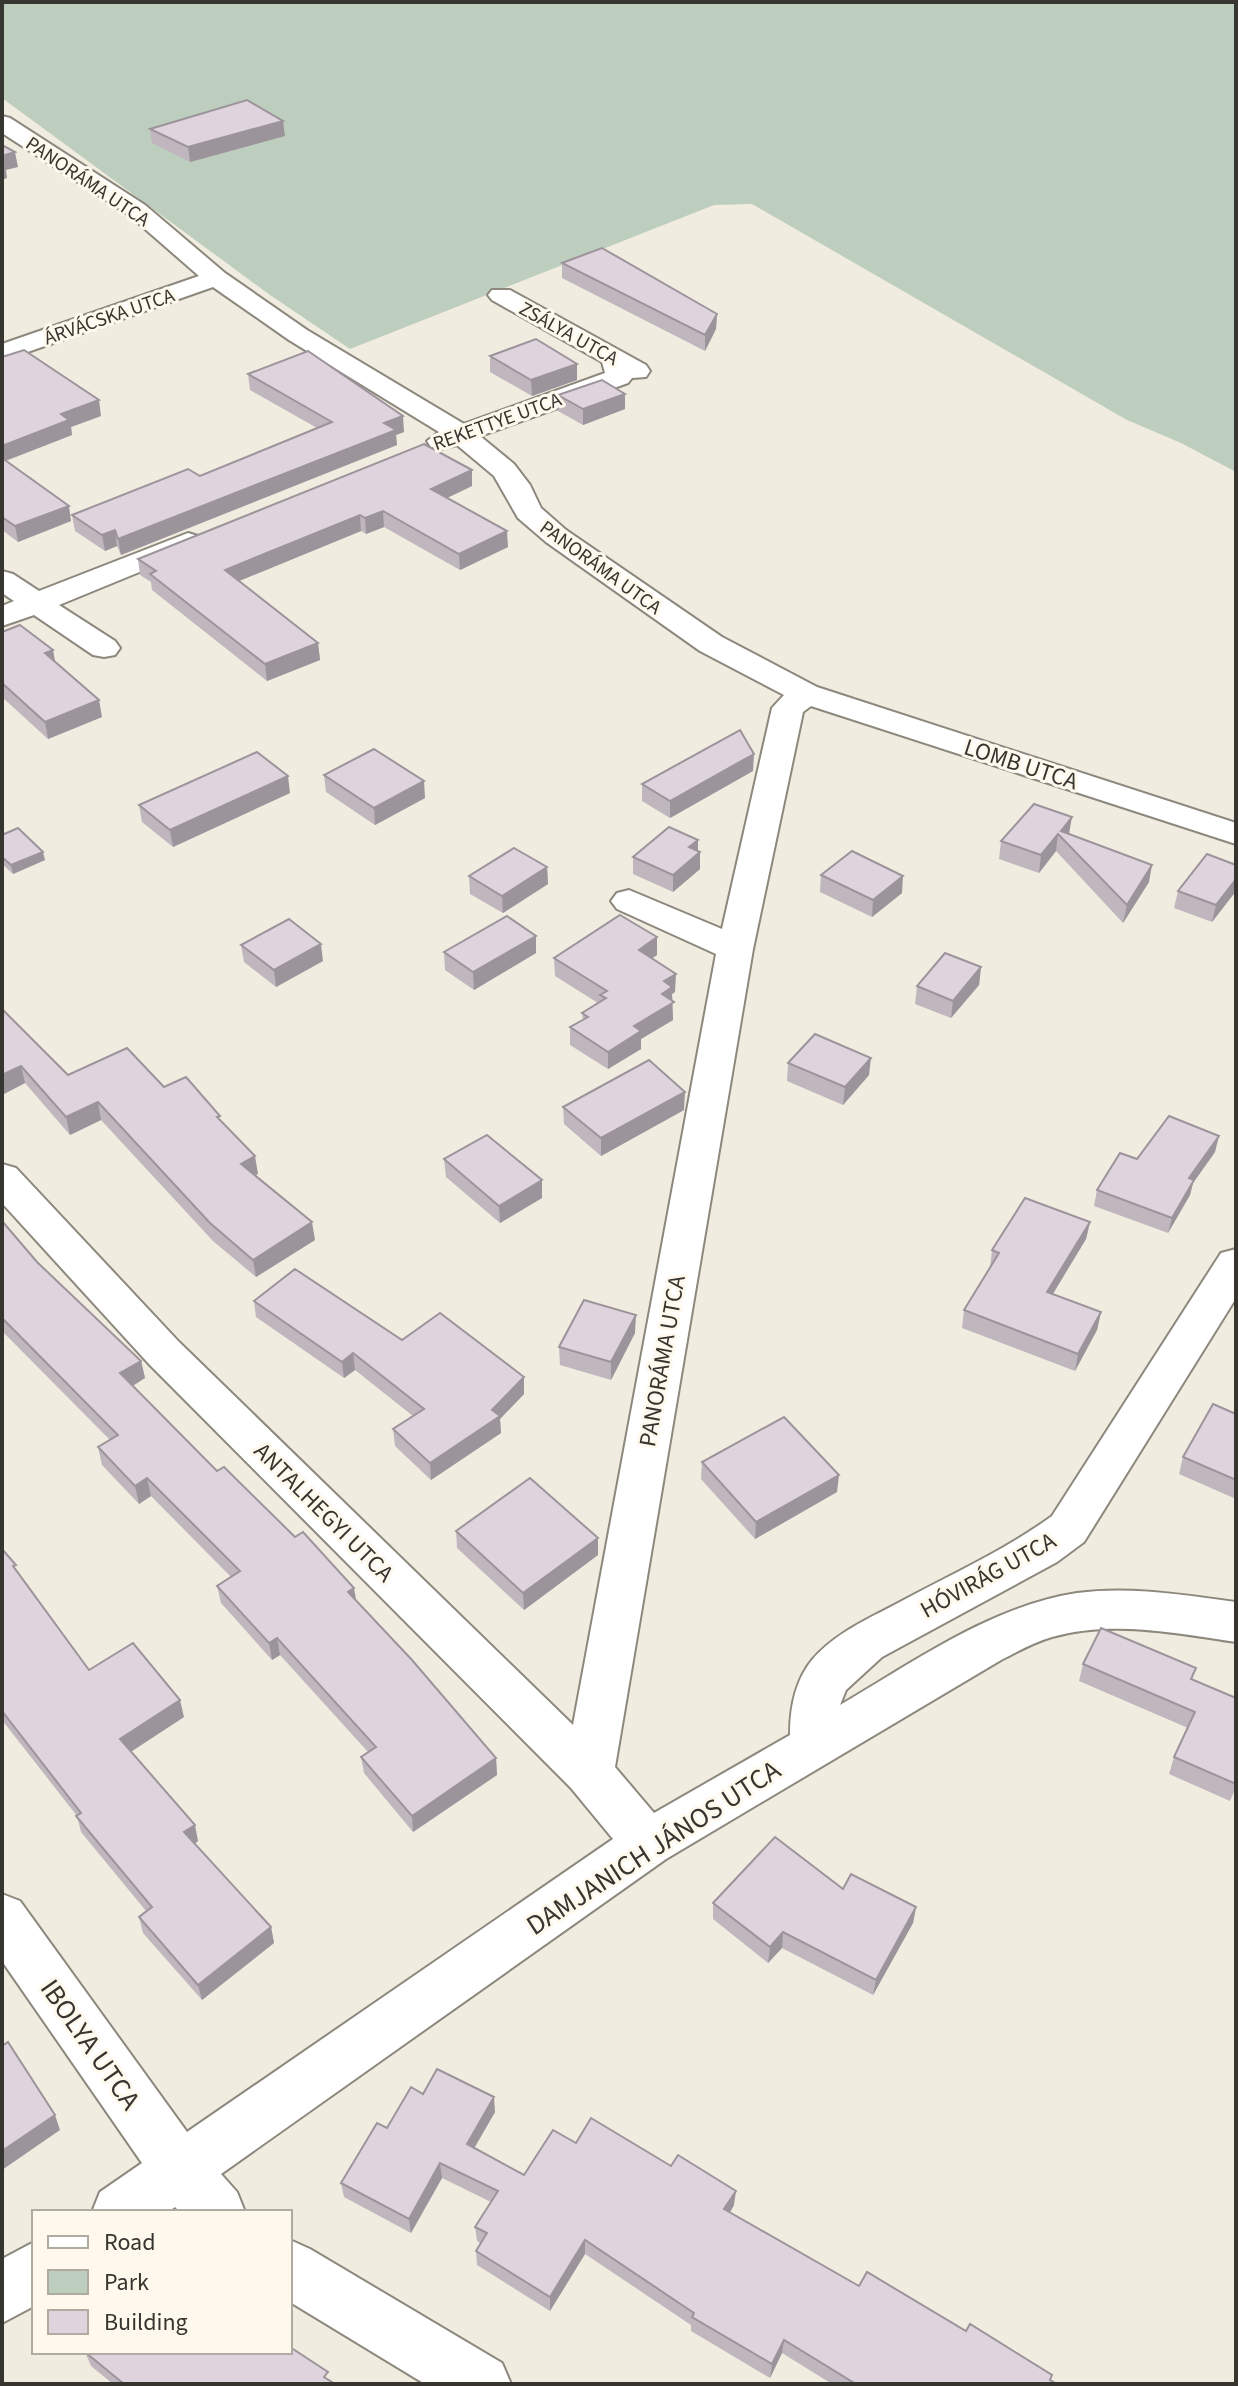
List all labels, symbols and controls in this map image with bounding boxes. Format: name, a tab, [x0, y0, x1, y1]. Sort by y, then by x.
street label: PANORÁMA UTCA	[20, 130, 155, 234]
street label: ÁRVÁCSKA UTCA	[40, 281, 178, 352]
street label: ZSÁLYA UTCA	[514, 295, 623, 373]
street label: REKETTYE UTCA	[429, 386, 566, 458]
street label: PANORÁMA UTCA	[534, 514, 667, 622]
street label: LOMB UTCA	[959, 730, 1082, 799]
street label: PANORÁMA UTCA	[630, 1273, 695, 1450]
street label: ANTALHEGYI UTCA	[246, 1434, 402, 1590]
street label: HÓVIRÁG UTCA	[914, 1524, 1063, 1627]
street label: DAMJANICH JÁNOS UTCA	[519, 1750, 789, 1945]
street label: IBOLYA UTCA	[30, 1971, 150, 2119]
legend	[32, 2210, 292, 2354]
text: Road	[104, 2225, 156, 2260]
text: Park	[104, 2265, 149, 2300]
text: Building	[104, 2305, 188, 2340]

